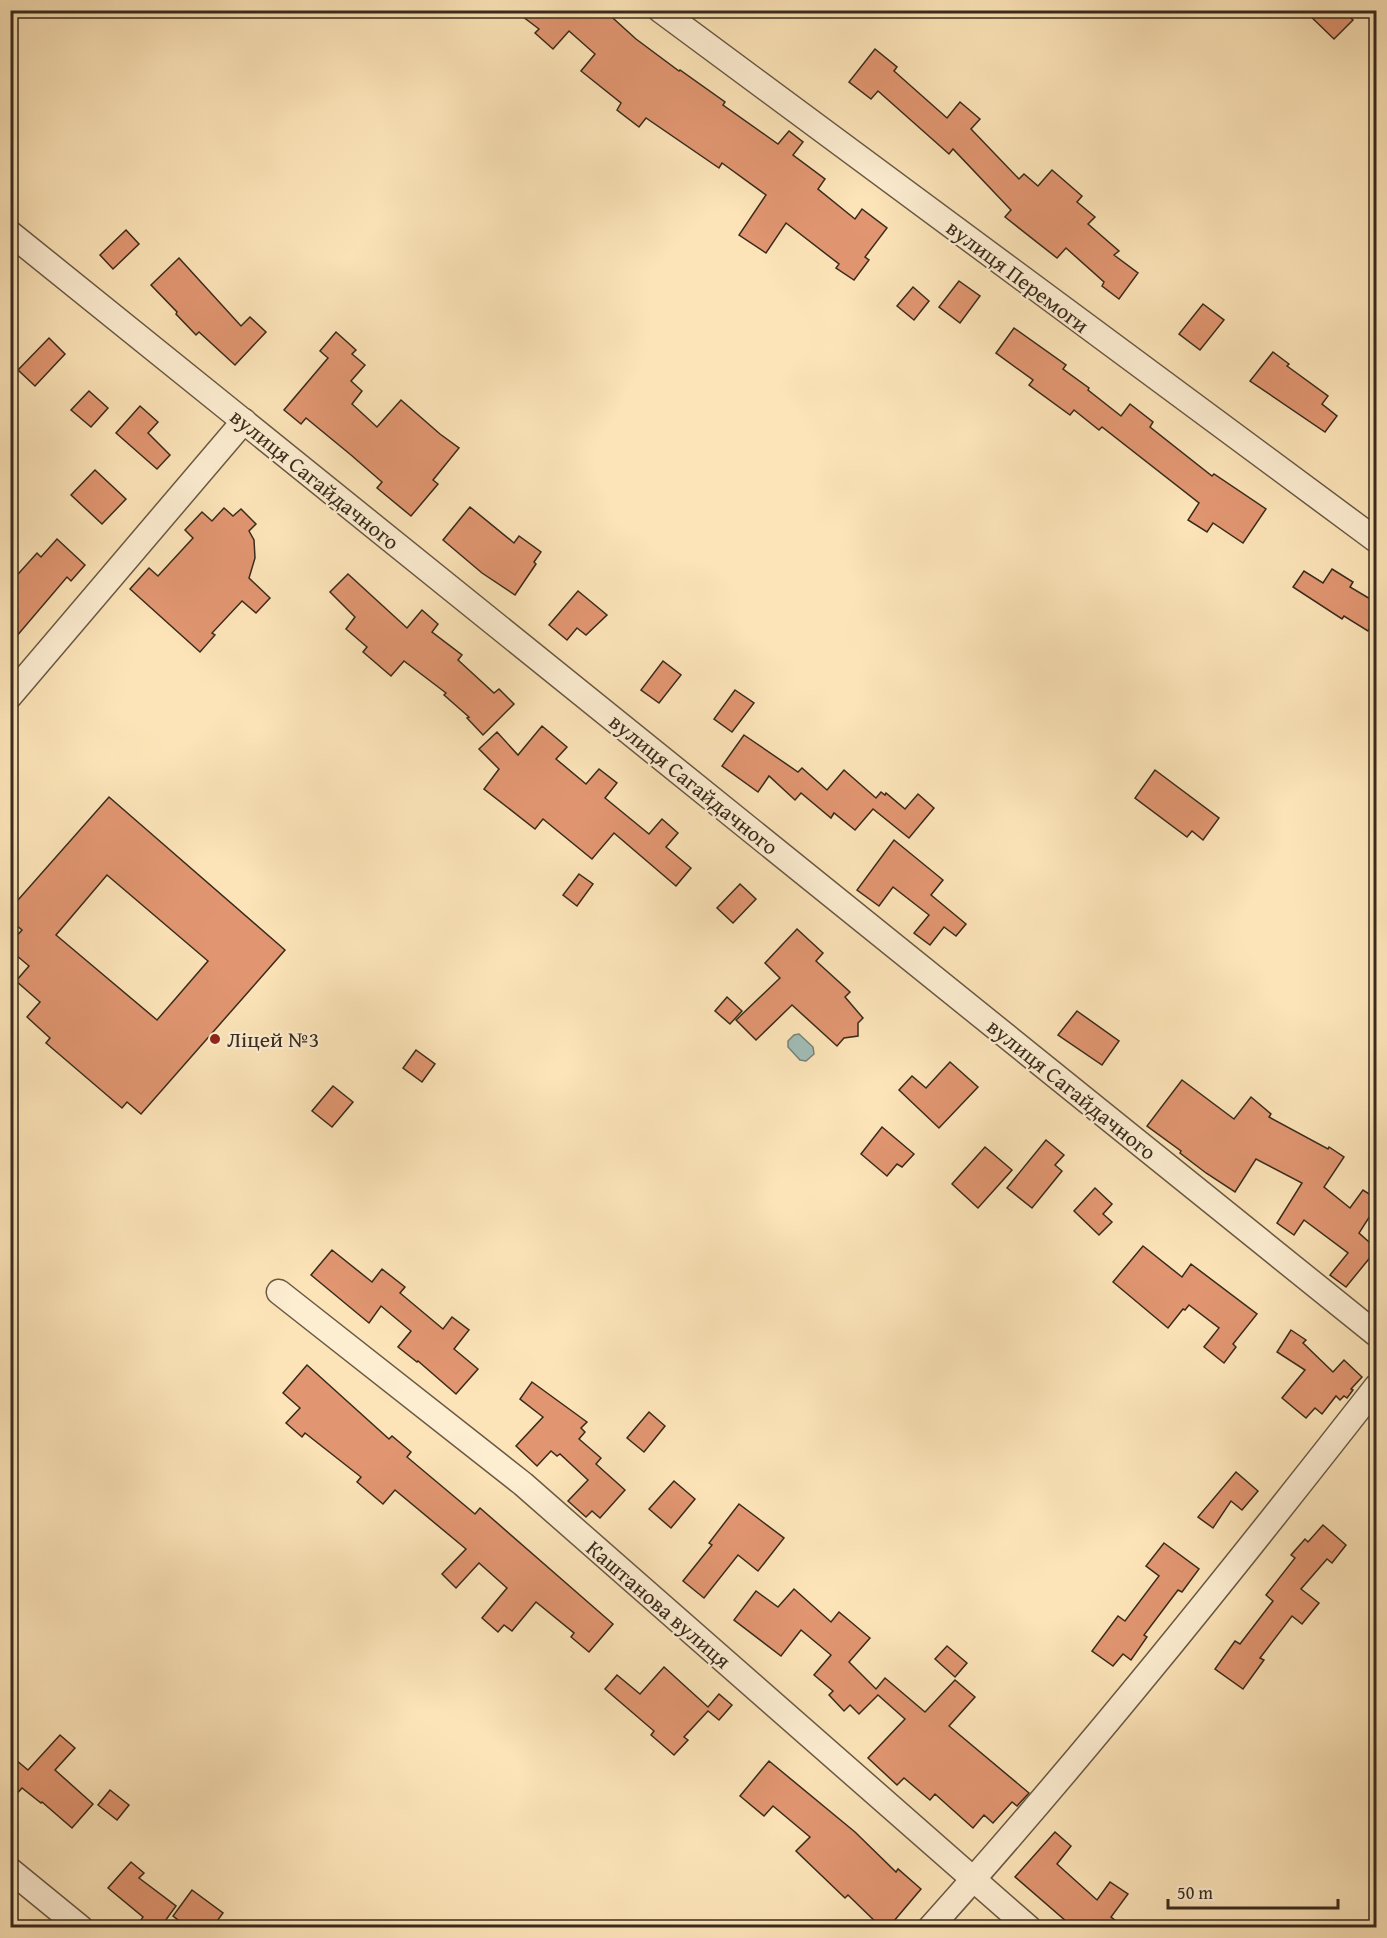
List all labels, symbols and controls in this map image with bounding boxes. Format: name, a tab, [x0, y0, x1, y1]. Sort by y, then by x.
street label: вулиця Перемоги	[940, 212, 1096, 340]
street label: вулиця Сагайдачного	[223, 401, 407, 557]
street label: вулиця Сагайдачного	[602, 706, 786, 862]
street label: вулиця Сагайдачного	[980, 1011, 1164, 1167]
place label: Ліцей №3	[227, 1023, 319, 1055]
marker: Ліцей №3	[208, 1032, 222, 1046]
street label: Каштанова вулиця	[580, 1532, 738, 1676]
scale bar	[1168, 1872, 1338, 1910]
text: 50 m	[1177, 1879, 1213, 1906]

